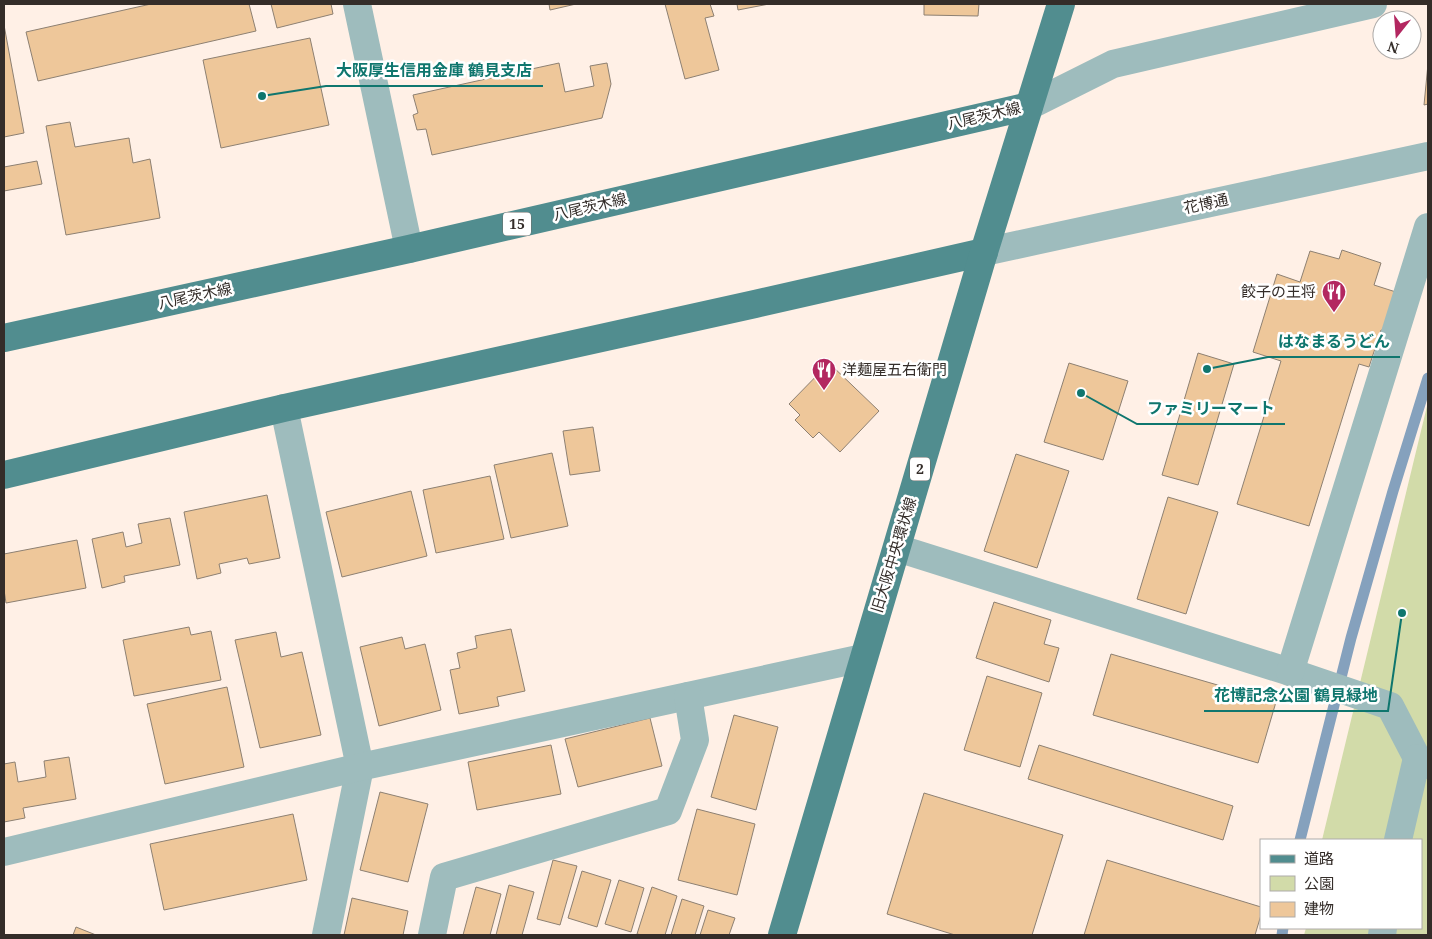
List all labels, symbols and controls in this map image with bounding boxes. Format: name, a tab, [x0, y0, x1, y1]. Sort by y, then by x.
north arrow	[1372, 10, 1422, 60]
text: N	[1385, 37, 1401, 59]
callout: 大阪厚生信用金庫 鶴見支店	[326, 55, 543, 86]
text: 大阪厚生信用金庫 鶴見支店	[336, 59, 532, 81]
street label: 八尾茨木線	[945, 97, 1023, 133]
street label: 八尾茨木線	[551, 188, 629, 224]
street label: 花博通	[1182, 189, 1230, 217]
road number: 15	[503, 212, 531, 235]
street label: 八尾茨木線	[156, 277, 234, 313]
restaurant icon: 餃子の王将	[1321, 279, 1347, 313]
place label: 餃子の王将	[1241, 281, 1316, 301]
callout: はなまるうどん	[1268, 326, 1400, 357]
text: はなまるうどん	[1278, 330, 1390, 352]
restaurant icon: 洋麺屋五右衛門	[811, 357, 837, 391]
place label: 洋麺屋五右衛門	[842, 359, 947, 379]
callout: ファミリーマート	[1137, 393, 1285, 424]
text: ファミリーマート	[1147, 397, 1275, 419]
road number: 2	[910, 458, 930, 480]
street label: 旧大阪中央環状線	[866, 494, 920, 615]
callout: 花博記念公園 鶴見緑地	[1204, 680, 1388, 711]
text: 花博記念公園 鶴見緑地	[1214, 684, 1378, 706]
legend	[1260, 839, 1422, 929]
text: 道路	[1304, 848, 1334, 868]
text: 公園	[1304, 873, 1334, 893]
text: 建物	[1304, 898, 1334, 918]

